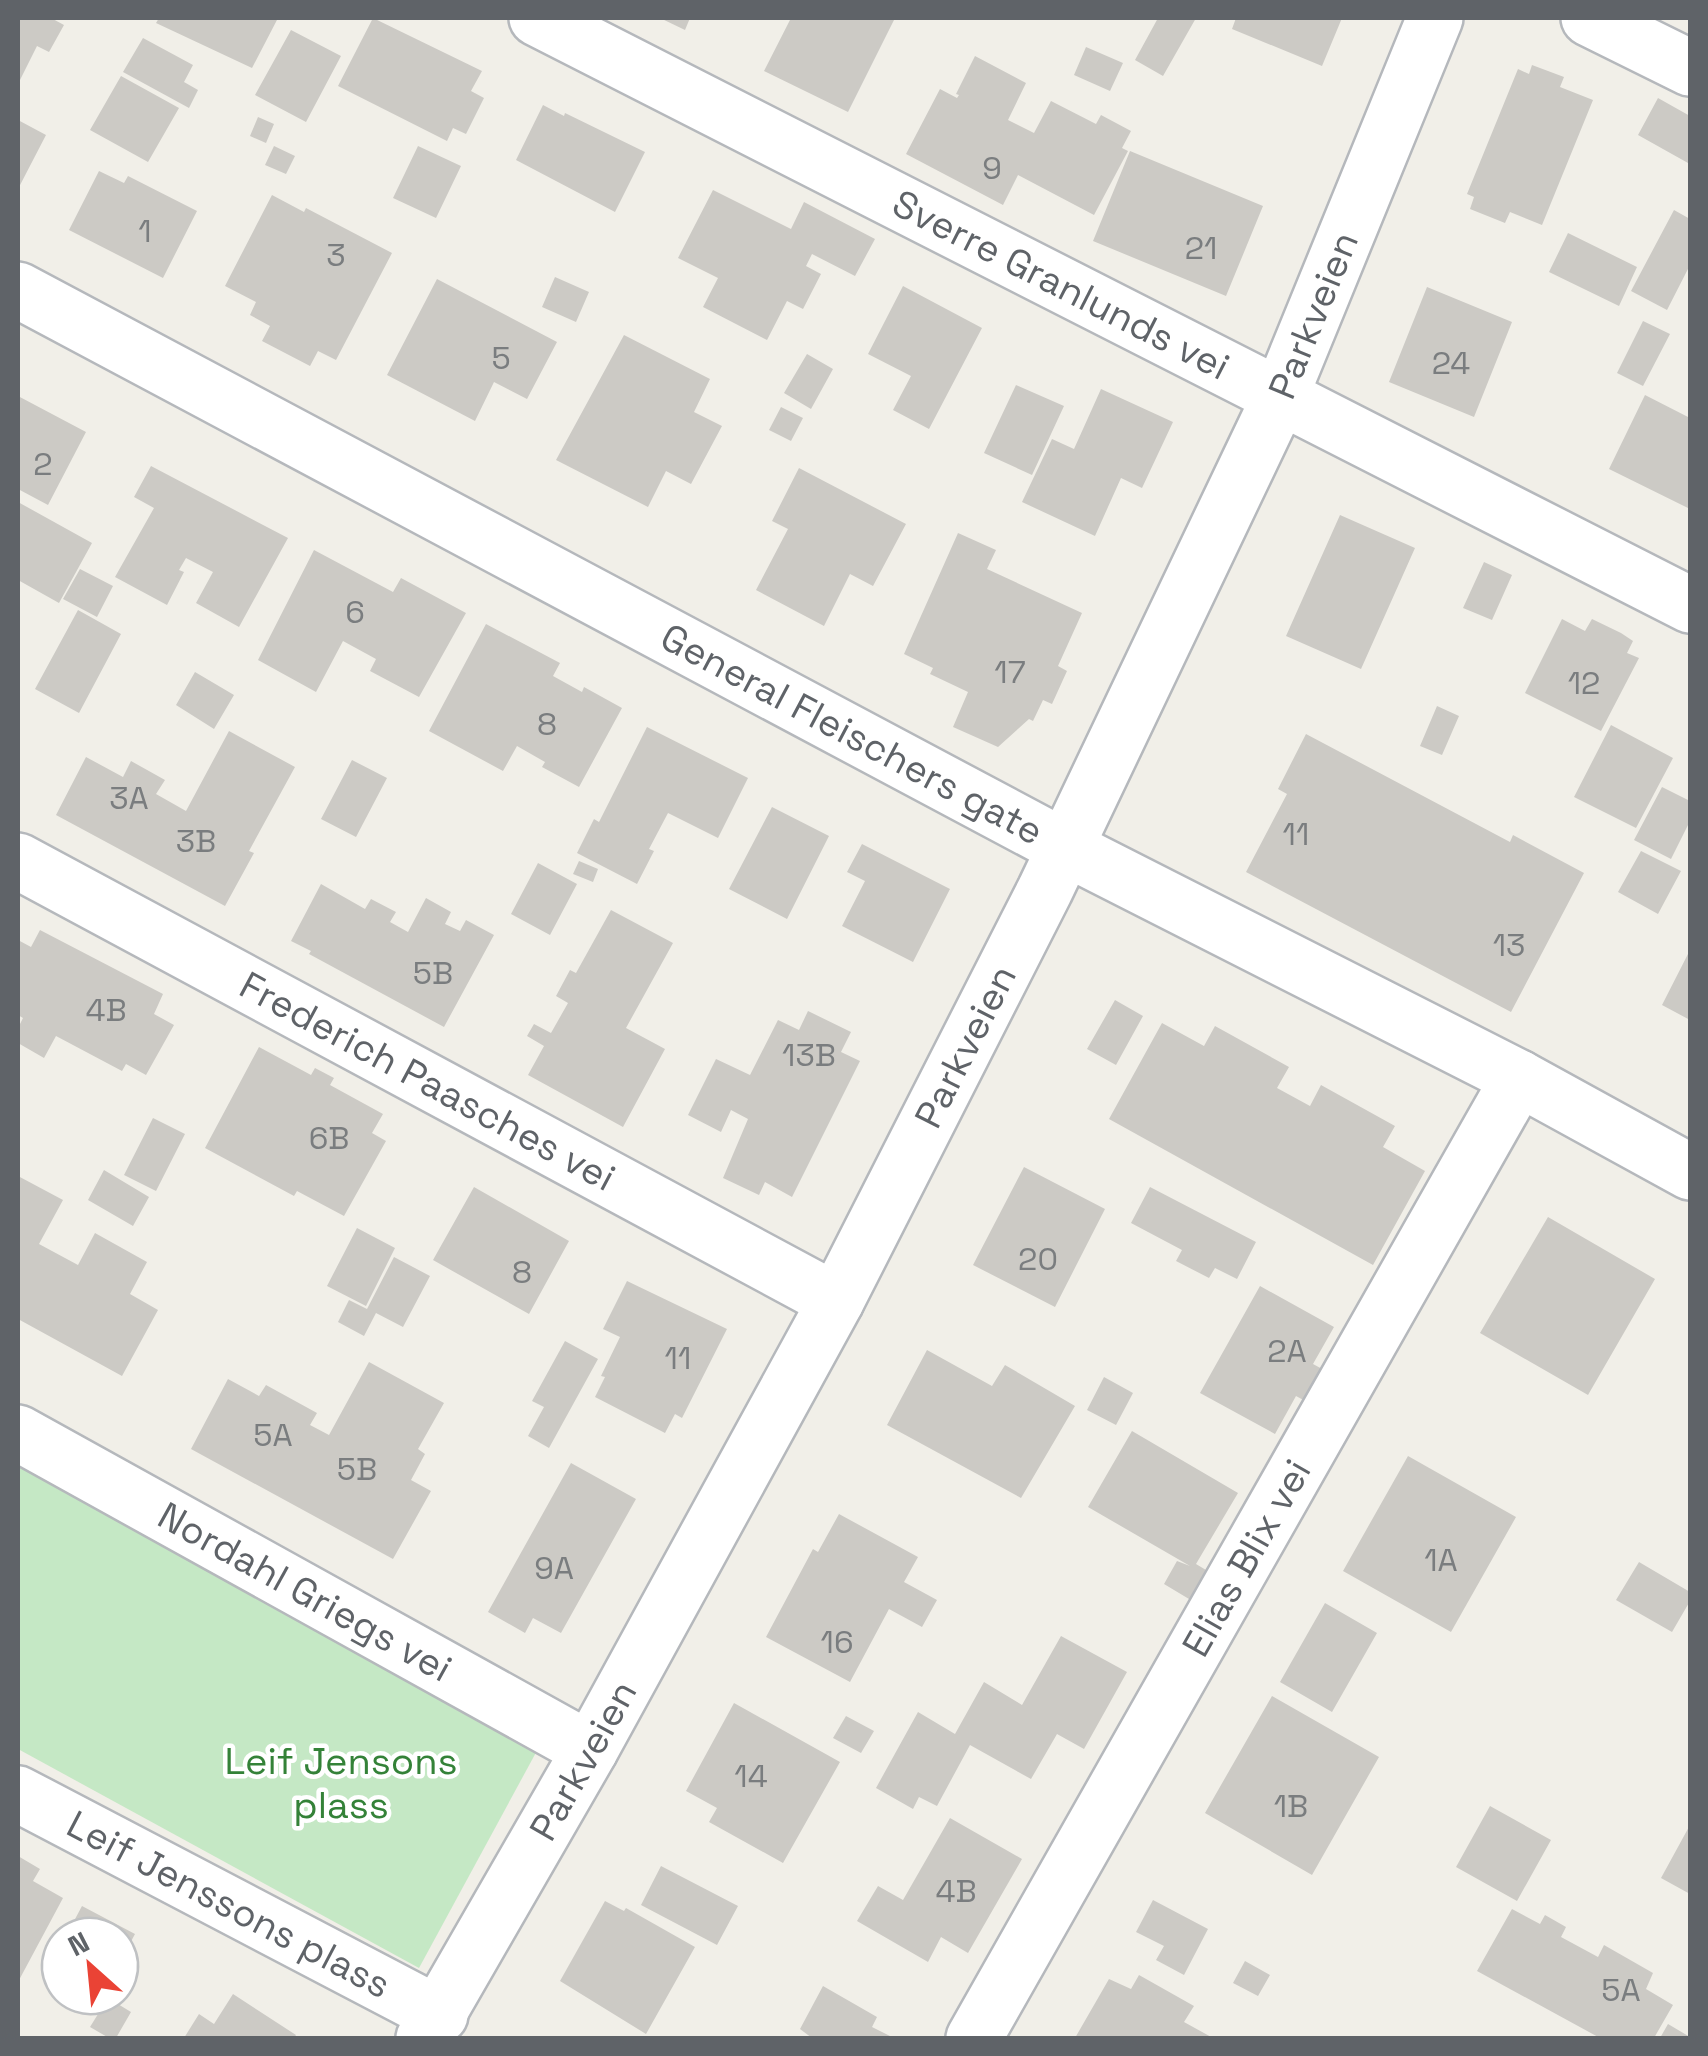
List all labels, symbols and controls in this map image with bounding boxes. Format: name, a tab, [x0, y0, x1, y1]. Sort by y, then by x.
house number: 9	[982, 148, 1002, 188]
street label: Sverre Granlunds vei	[885, 179, 1237, 390]
house number: 1	[138, 211, 152, 251]
street label: Parkveien	[1258, 224, 1369, 406]
house number: 21	[1185, 228, 1217, 268]
house number: 3	[326, 235, 346, 275]
house number: 5	[491, 338, 511, 378]
house number: 24	[1432, 343, 1470, 383]
house number: 2	[33, 444, 53, 484]
house number: 6	[345, 592, 365, 632]
street label: General Fleischers gate	[653, 613, 1052, 856]
house number: 17	[994, 652, 1026, 692]
house number: 12	[1568, 663, 1600, 703]
house number: 8	[537, 704, 557, 744]
house number: 3A	[109, 778, 149, 818]
house number: 11	[1283, 814, 1309, 854]
house number: 3B	[176, 821, 216, 861]
house number: 13	[1493, 925, 1525, 965]
house number: 5B	[413, 953, 453, 993]
street label: Parkveien	[904, 957, 1027, 1136]
street label: Frederich Paasches vei	[232, 961, 623, 1202]
house number: 4B	[85, 990, 127, 1030]
house number: 13B	[782, 1035, 836, 1075]
house number: 6B	[309, 1118, 349, 1158]
house number: 20	[1018, 1239, 1058, 1279]
house number: 8	[512, 1252, 532, 1292]
house number: 2A	[1267, 1331, 1307, 1371]
house number: 11	[665, 1338, 691, 1378]
house number: 5A	[253, 1415, 293, 1455]
house number: 5B	[337, 1449, 377, 1489]
street label: Elias Blix vei	[1172, 1451, 1321, 1665]
street label: Nordahl Griegs vei	[150, 1491, 460, 1693]
house number: 1A	[1424, 1540, 1458, 1580]
house number: 9A	[534, 1548, 574, 1588]
house number: 16	[821, 1622, 853, 1662]
street label: Parkveien	[519, 1672, 647, 1849]
park label: Leif Jensons plass	[224, 1737, 458, 1829]
house number: 14	[734, 1756, 768, 1796]
house number: 1B	[1274, 1786, 1308, 1826]
street label: Leif Jenssons plass	[59, 1800, 399, 2009]
house number: 4B	[935, 1871, 977, 1911]
north arrow	[40, 1916, 140, 2016]
text: N	[62, 1923, 95, 1964]
house number: 5A	[1601, 1970, 1641, 2010]

